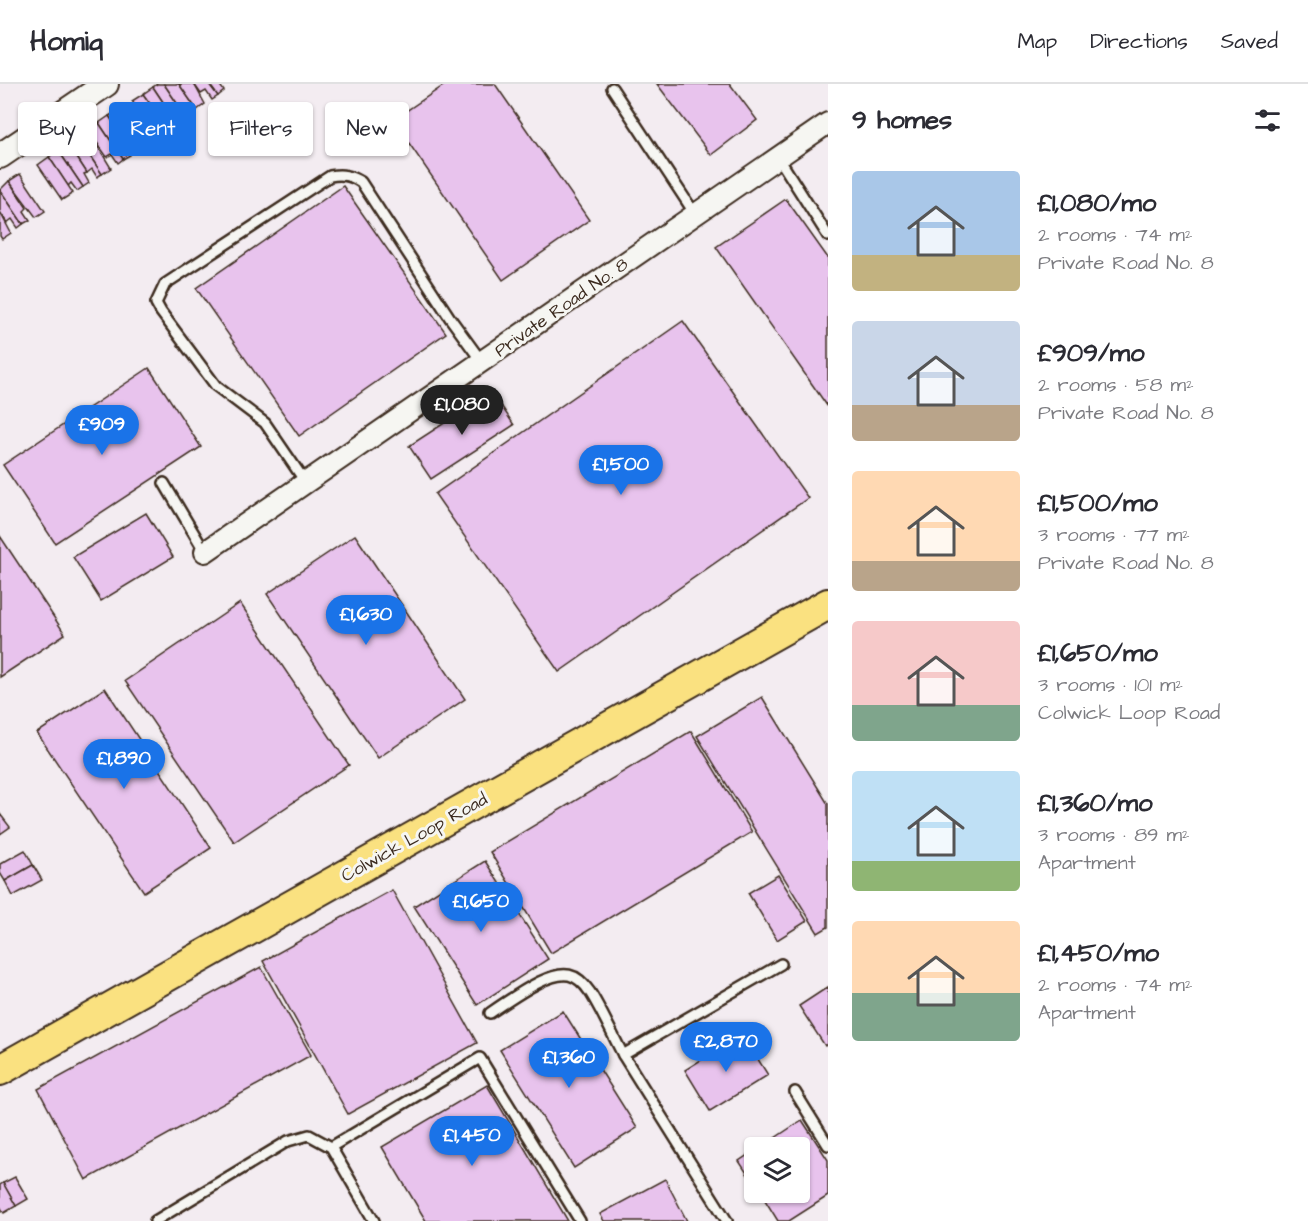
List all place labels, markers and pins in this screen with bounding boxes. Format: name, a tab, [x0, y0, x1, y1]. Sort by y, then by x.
pin: £1,080	[413, 385, 511, 436]
pin: £909	[66, 405, 138, 456]
pin: £1,500	[572, 445, 670, 496]
pin: £1,630	[317, 595, 415, 646]
pin: £1,890	[75, 739, 173, 790]
pin: £1,650	[432, 882, 530, 933]
pin: £2,870	[677, 1022, 775, 1073]
pin: £1,360	[520, 1038, 618, 1089]
pin: £1,450	[423, 1116, 521, 1167]

